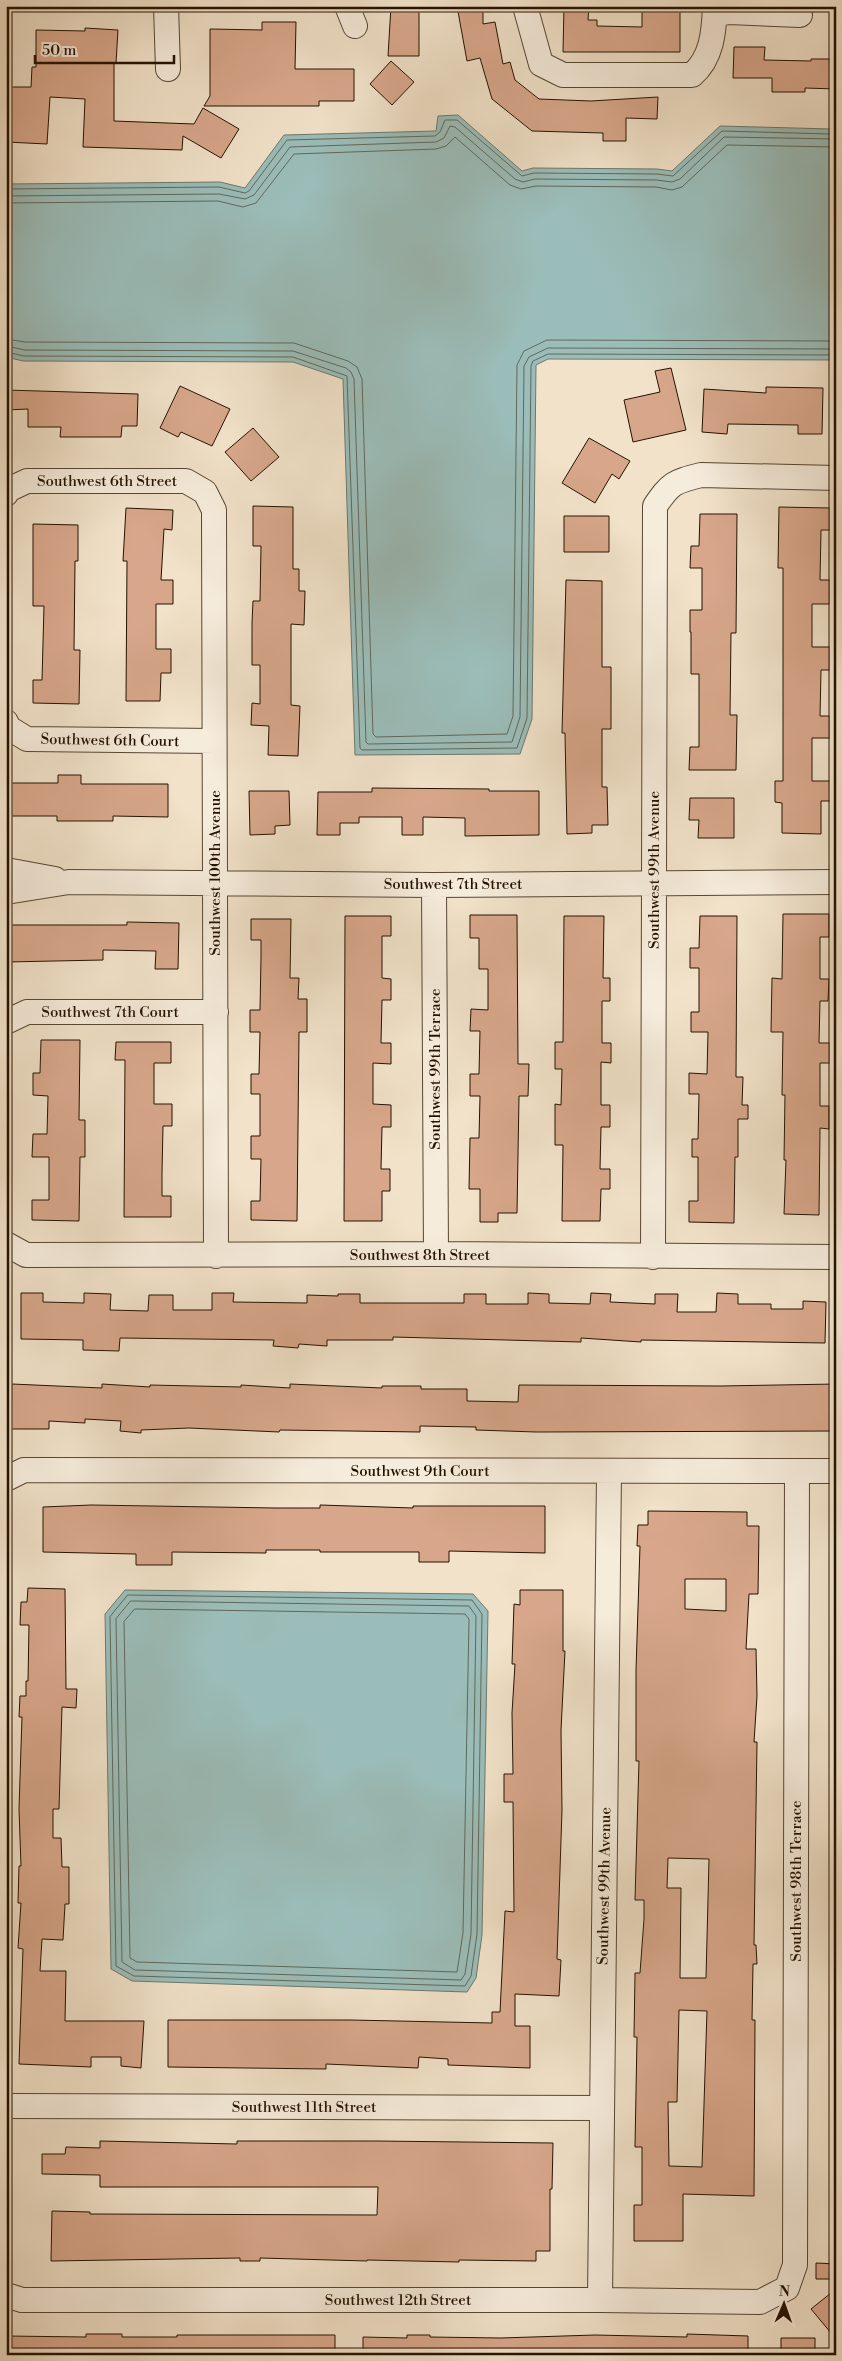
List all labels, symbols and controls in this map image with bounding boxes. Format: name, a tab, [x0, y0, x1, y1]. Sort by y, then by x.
scale bar	[35, 32, 174, 64]
text: 50 m	[42, 41, 76, 60]
street label: Southwest 6th Street	[37, 472, 178, 491]
street label: Southwest 6th Court	[40, 730, 180, 751]
street label: Southwest 100th Avenue	[206, 790, 225, 956]
street label: Southwest 99th Avenue	[645, 791, 664, 949]
street label: Southwest 7th Street	[384, 875, 523, 894]
street label: Southwest 99th Terrace	[426, 988, 445, 1150]
street label: Southwest 7th Court	[41, 1003, 179, 1022]
street label: Southwest 8th Street	[350, 1246, 491, 1265]
street label: Southwest 9th Court	[351, 1462, 490, 1481]
street label: Southwest 98th Terrace	[787, 1800, 806, 1962]
street label: Southwest 99th Avenue	[594, 1807, 615, 1965]
street label: Southwest 11th Street	[232, 2098, 377, 2117]
north arrow	[760, 2278, 810, 2328]
text: N	[779, 2283, 790, 2301]
street label: Southwest 12th Street	[325, 2291, 472, 2310]

